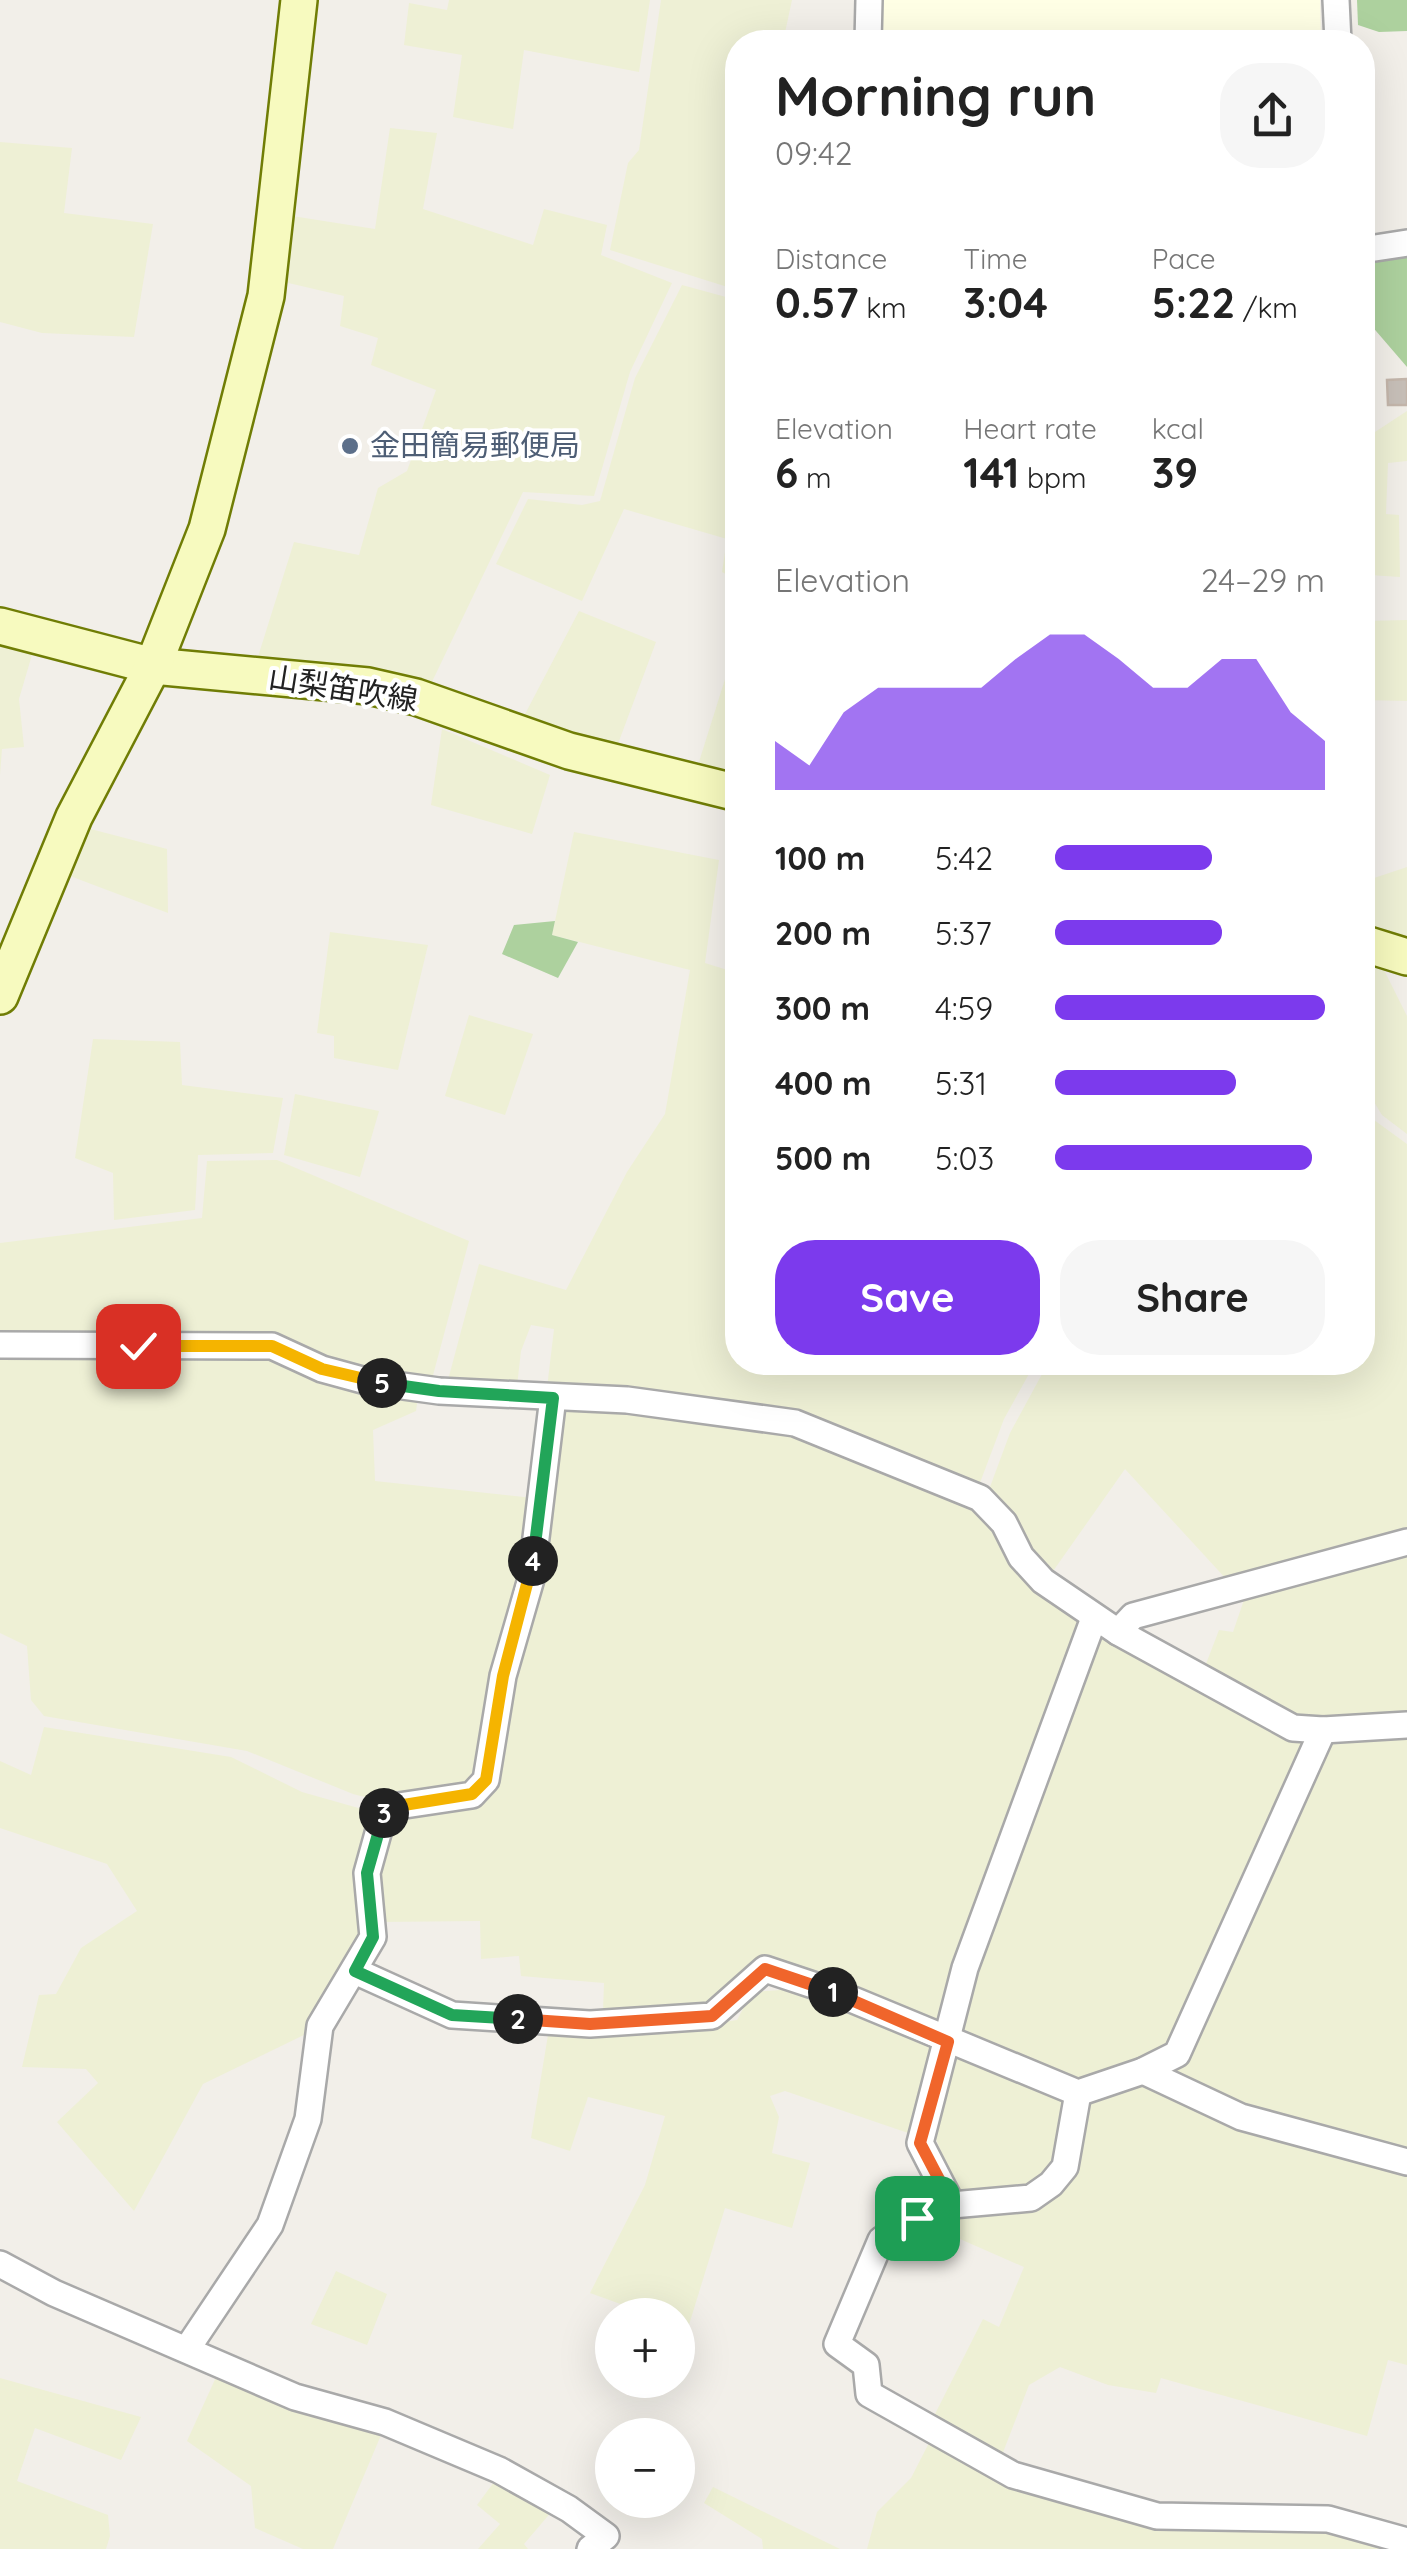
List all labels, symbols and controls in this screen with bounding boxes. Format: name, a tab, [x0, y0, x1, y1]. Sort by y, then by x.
text: Morning run	[775, 61, 1096, 130]
button: share	[1220, 63, 1325, 168]
text: 09:42	[775, 133, 852, 173]
text: Distance	[775, 241, 887, 276]
text: Time	[963, 241, 1028, 276]
text: Pace	[1152, 241, 1216, 276]
text: 0.57	[775, 276, 859, 329]
text: 3:04	[963, 276, 1048, 329]
text: 5:22	[1152, 276, 1235, 329]
text: km	[859, 290, 907, 325]
text: /km	[1235, 290, 1298, 325]
text: Elevation	[775, 411, 893, 446]
text: Heart rate	[963, 411, 1097, 446]
text: kcal	[1152, 411, 1204, 446]
place label: 金田簡易郵便局	[370, 426, 580, 464]
marker: 金田簡易郵便局	[339, 435, 361, 457]
text: 6	[775, 446, 798, 499]
text: 141	[963, 446, 1019, 499]
text: 39	[1152, 446, 1198, 499]
text: m	[798, 460, 831, 495]
text: bpm	[1019, 460, 1087, 495]
text: Elevation	[775, 560, 910, 600]
text: 24–29 m	[1201, 560, 1325, 600]
street label: 山梨笛吹線	[266, 658, 420, 719]
text: 100 m	[775, 838, 865, 878]
text: 5:42	[935, 838, 993, 878]
text: 200 m	[775, 913, 871, 953]
text: 5:37	[935, 913, 992, 953]
text: 300 m	[775, 988, 870, 1028]
text: 4:59	[935, 988, 993, 1028]
text: 400 m	[775, 1063, 872, 1103]
text: 5:31	[935, 1063, 987, 1103]
text: 500 m	[775, 1138, 871, 1178]
text: 5:03	[935, 1138, 994, 1178]
button: Save	[775, 1240, 1040, 1355]
button: Share	[1060, 1240, 1325, 1355]
pin	[96, 1304, 181, 1389]
icon: check	[111, 1319, 166, 1374]
pin: 5	[357, 1358, 407, 1408]
text: 5	[374, 1365, 390, 1400]
pin: 4	[508, 1536, 558, 1586]
text: 4	[525, 1543, 541, 1578]
pin: 3	[359, 1788, 409, 1838]
text: 3	[376, 1795, 392, 1830]
pin: 1	[808, 1967, 858, 2017]
text: 1	[828, 1974, 838, 2009]
pin: 2	[493, 1994, 543, 2044]
text: 2	[510, 2001, 526, 2036]
pin	[875, 2176, 960, 2261]
icon: arrive	[890, 2191, 945, 2246]
map controls	[595, 2298, 695, 2518]
button: +	[595, 2298, 695, 2398]
button: −	[595, 2418, 695, 2518]

